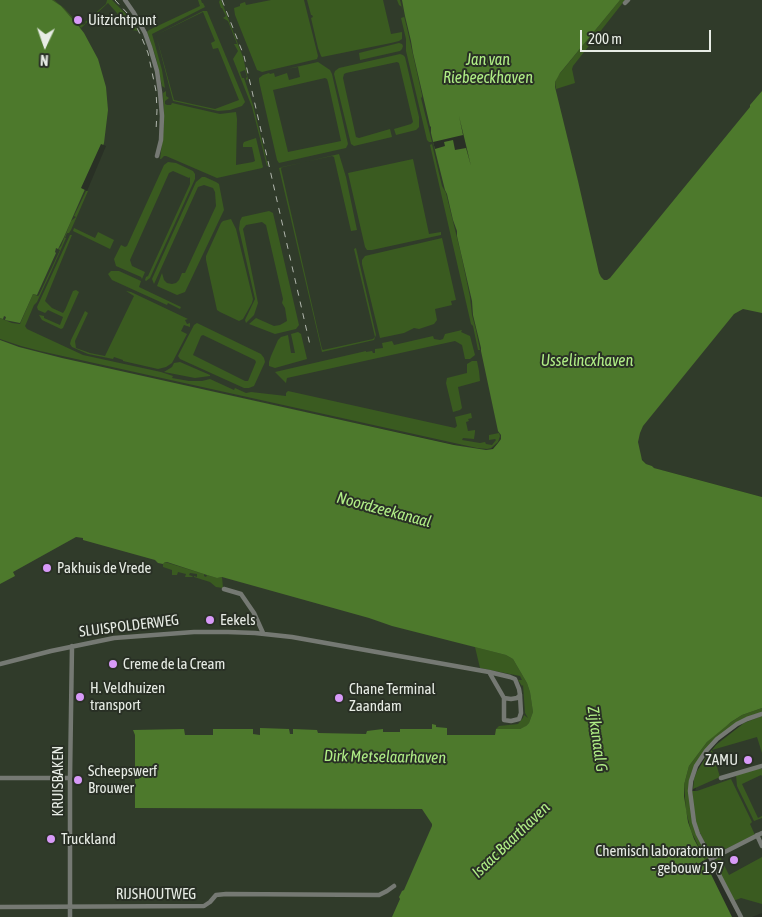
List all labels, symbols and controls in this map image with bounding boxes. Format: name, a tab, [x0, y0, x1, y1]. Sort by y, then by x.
place label: Uitzichtpunt	[88, 11, 157, 29]
marker: Uitzichtpunt	[72, 14, 84, 26]
north arrow	[20, 20, 70, 70]
scale bar	[582, 20, 713, 52]
text: 200 m	[588, 30, 622, 47]
water label: Jan van Riebeeckhaven	[443, 50, 533, 88]
text: N	[40, 52, 49, 68]
water label: Usselincxhaven	[541, 351, 633, 371]
water label: Noordzeekanaal	[335, 488, 433, 532]
place label: Pakhuis de Vrede	[57, 559, 151, 577]
marker: Pakhuis de Vrede	[41, 562, 53, 574]
street label: SLUISPOLDERWEG	[78, 611, 180, 641]
place label: Eekels	[220, 611, 256, 629]
marker: Eekels	[204, 614, 216, 626]
place label: Creme de la Cream	[123, 655, 225, 673]
marker: Creme de la Cream	[107, 658, 119, 670]
place label: H. Veldhuizen transport	[90, 679, 165, 714]
place label: Chane Terminal Zaandam	[349, 680, 436, 715]
marker: H. Veldhuizen transport	[74, 691, 86, 703]
marker: Chane Terminal Zaandam	[333, 692, 345, 704]
water label: Zijkanaal G	[583, 705, 611, 773]
street label: KRUISBAKEN	[49, 746, 67, 816]
water label: Dirk Metselaarhaven	[324, 746, 446, 768]
place label: ZAMU	[705, 751, 738, 769]
marker: ZAMU	[742, 754, 754, 766]
place label: Scheepswerf Brouwer	[88, 762, 157, 797]
marker: Scheepswerf Brouwer	[72, 774, 84, 786]
water label: Isaac Baarthaven	[468, 798, 554, 882]
place label: Truckland	[61, 830, 116, 848]
marker: Truckland	[45, 833, 57, 845]
place label: Chemisch laboratorium - gebouw 197	[595, 842, 724, 877]
marker: Chemisch laboratorium - gebouw 197	[728, 854, 740, 866]
street label: RIJSHOUTWEG	[116, 885, 196, 903]

